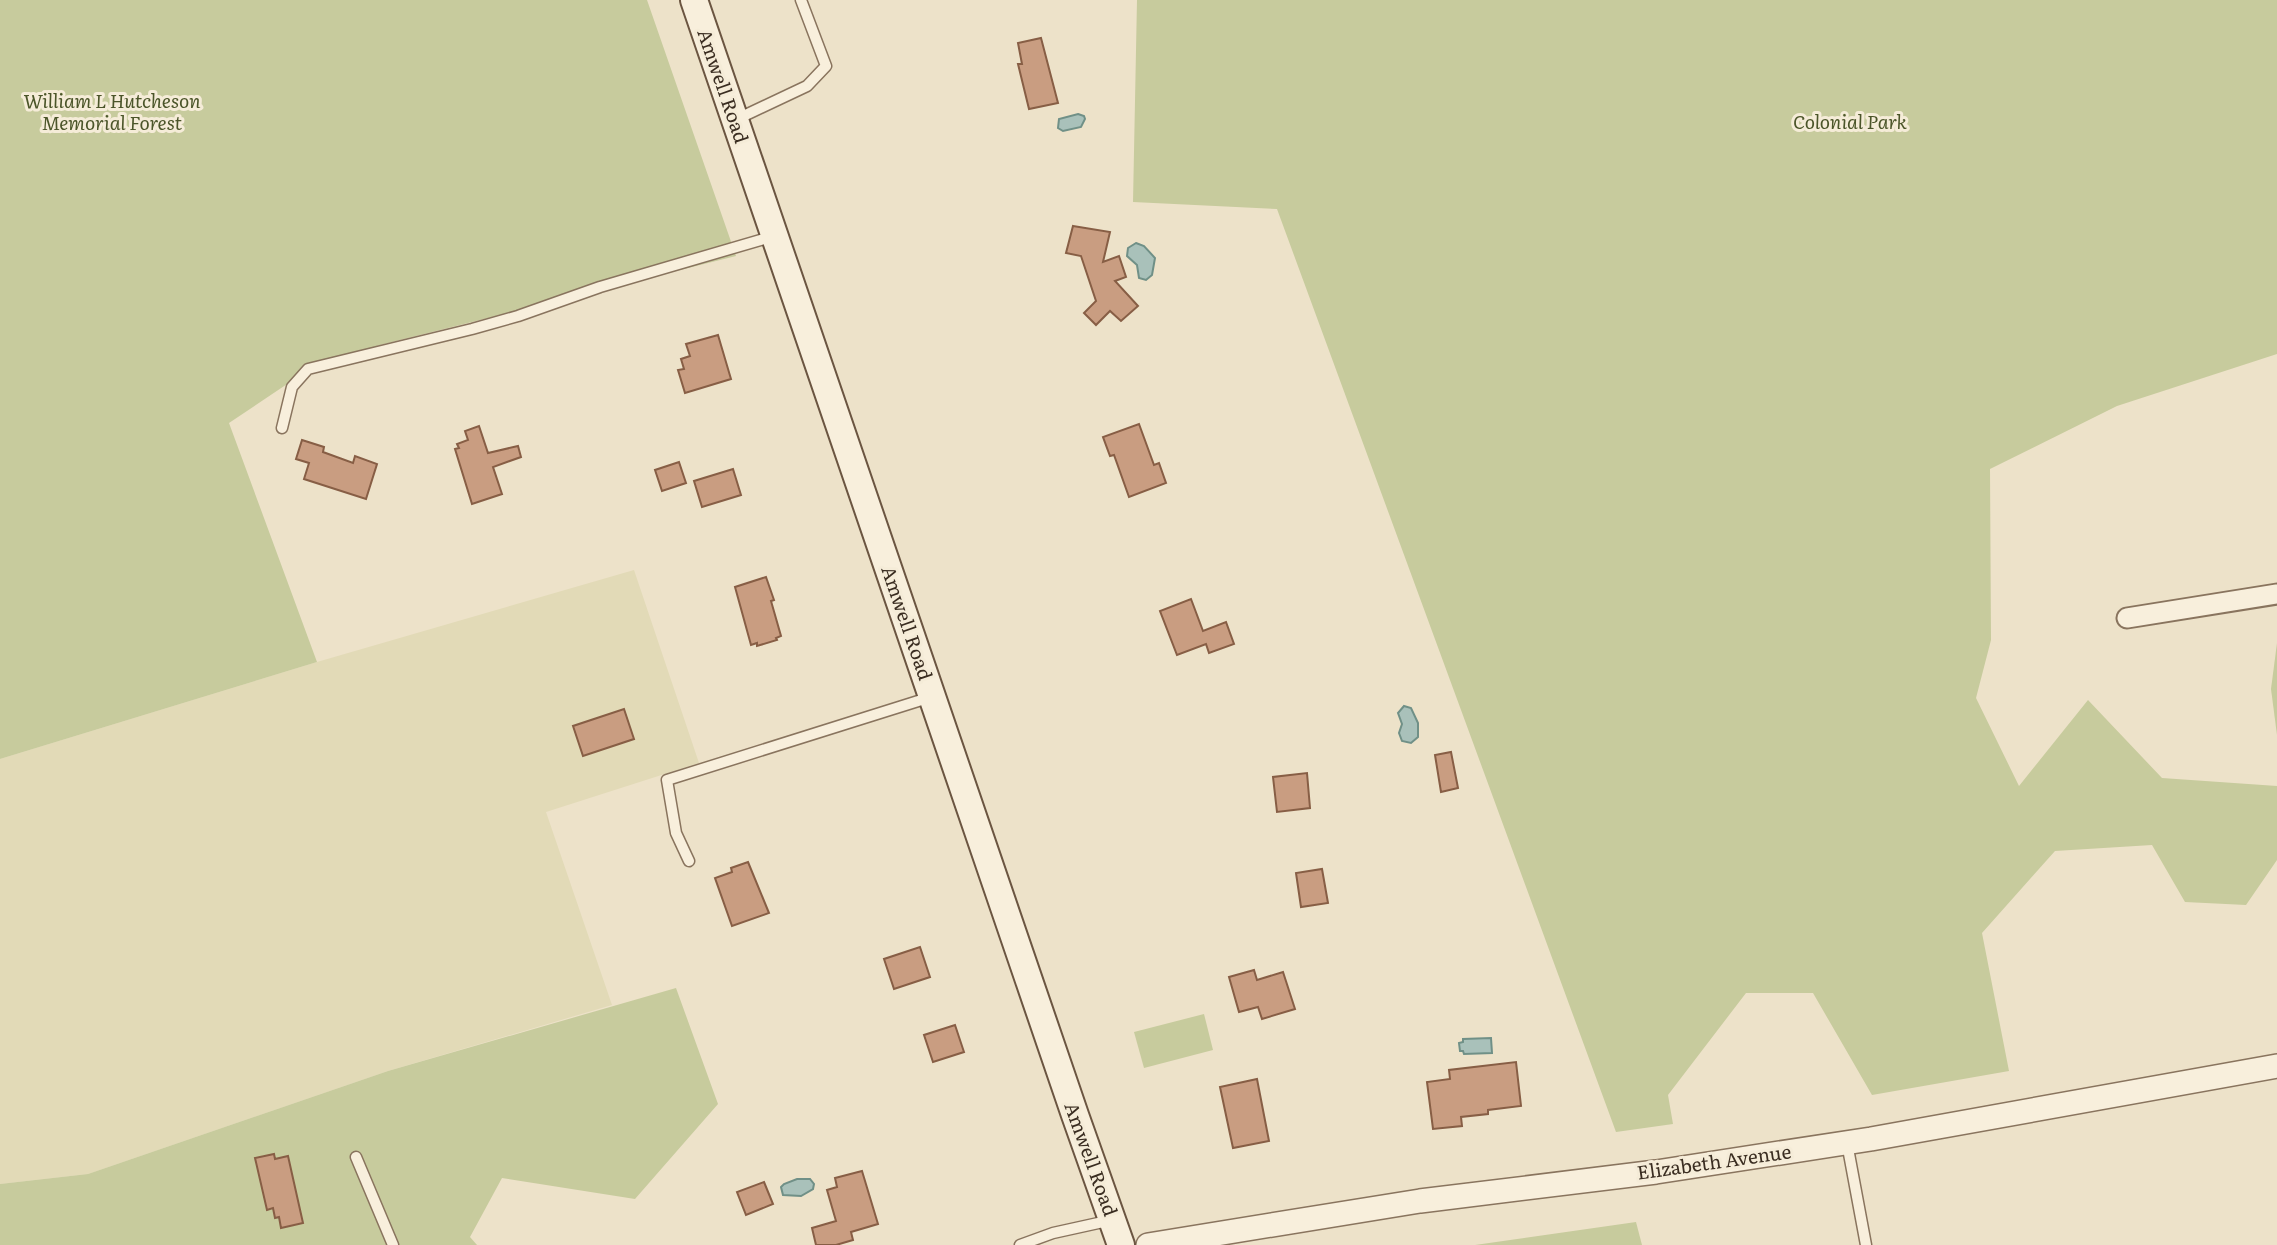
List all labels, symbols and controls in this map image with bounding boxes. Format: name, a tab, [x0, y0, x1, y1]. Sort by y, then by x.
street label: Amwell Road	[691, 25, 757, 147]
park label: William L Hutcheson Memorial Forest	[24, 86, 201, 136]
park label: Colonial Park	[1793, 107, 1908, 135]
street label: Amwell Road	[875, 562, 941, 684]
street label: Amwell Road	[1058, 1098, 1126, 1220]
street label: Elizabeth Avenue	[1635, 1136, 1793, 1186]

